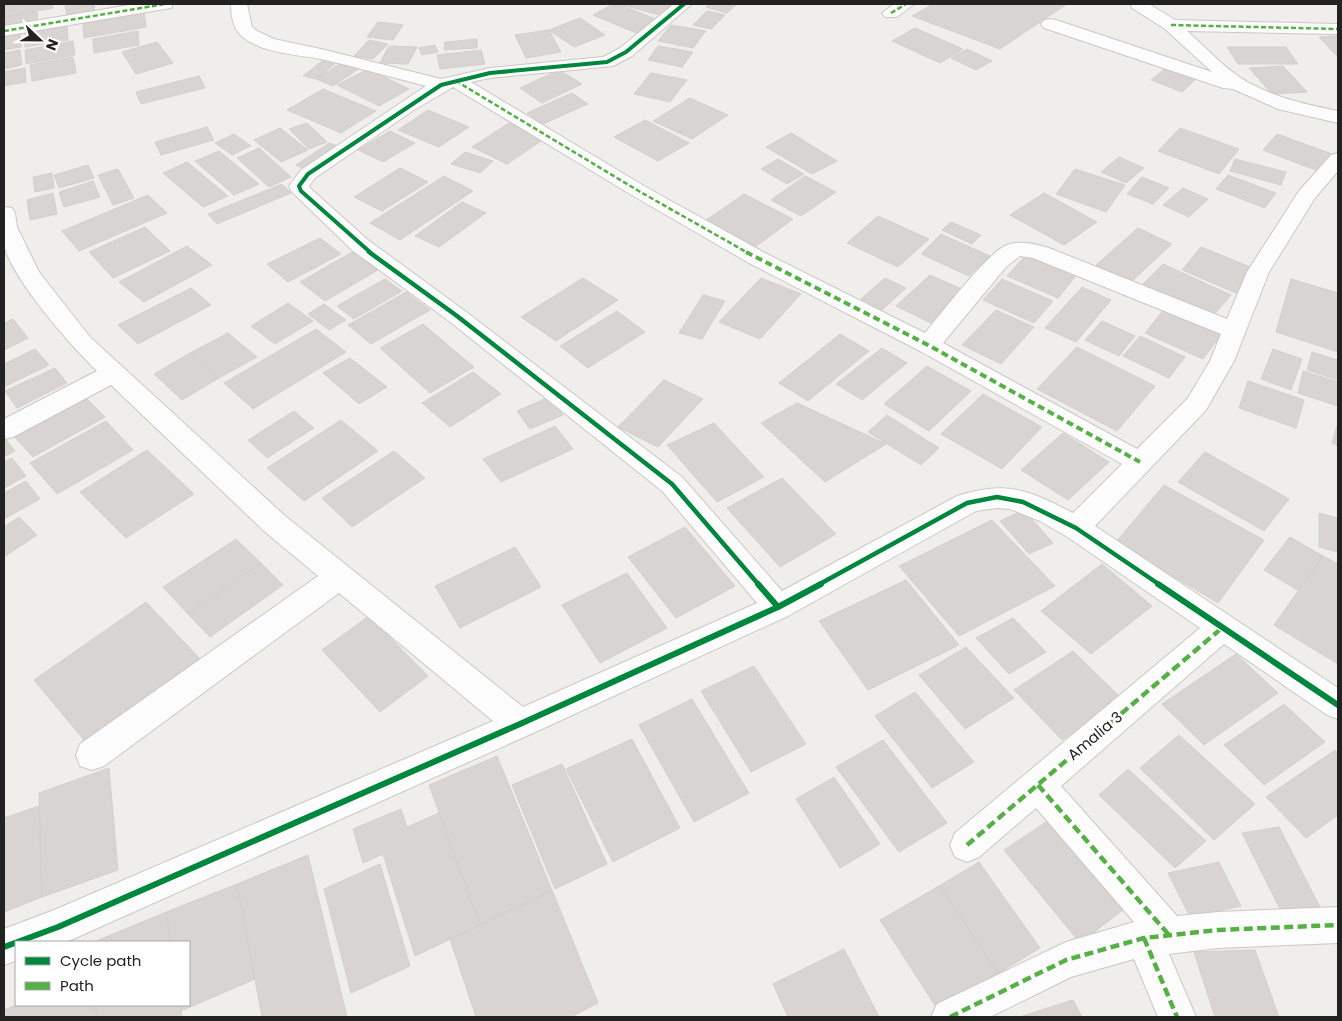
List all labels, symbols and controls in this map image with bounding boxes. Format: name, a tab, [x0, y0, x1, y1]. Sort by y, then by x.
north arrow	[15, 15, 65, 65]
text: N	[41, 36, 63, 53]
street label: Amalia 3	[1063, 706, 1127, 765]
legend	[15, 941, 190, 1006]
text: Cycle path	[60, 950, 141, 971]
text: Path	[60, 975, 94, 996]

